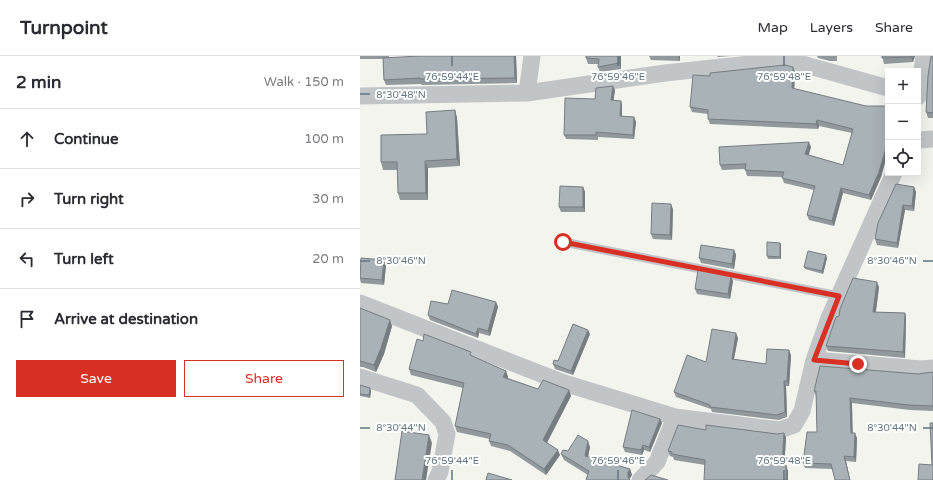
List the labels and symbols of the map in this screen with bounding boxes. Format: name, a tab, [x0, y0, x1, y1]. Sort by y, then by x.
text: 76°59'44"E	[425, 71, 479, 83]
text: 76°59'46"E	[591, 71, 645, 83]
text: 76°59'48"E	[757, 71, 811, 83]
text: 8°30'48"N	[376, 89, 426, 101]
route start	[554, 233, 572, 251]
text: 8°30'46"N	[376, 255, 426, 267]
text: 8°30'46"N	[867, 255, 917, 267]
route end	[849, 355, 867, 373]
text: 8°30'44"N	[376, 422, 426, 434]
text: 8°30'44"N	[867, 422, 917, 434]
text: 76°59'44"E	[425, 455, 479, 467]
text: 76°59'46"E	[591, 455, 645, 467]
text: 76°59'48"E	[757, 455, 811, 467]

